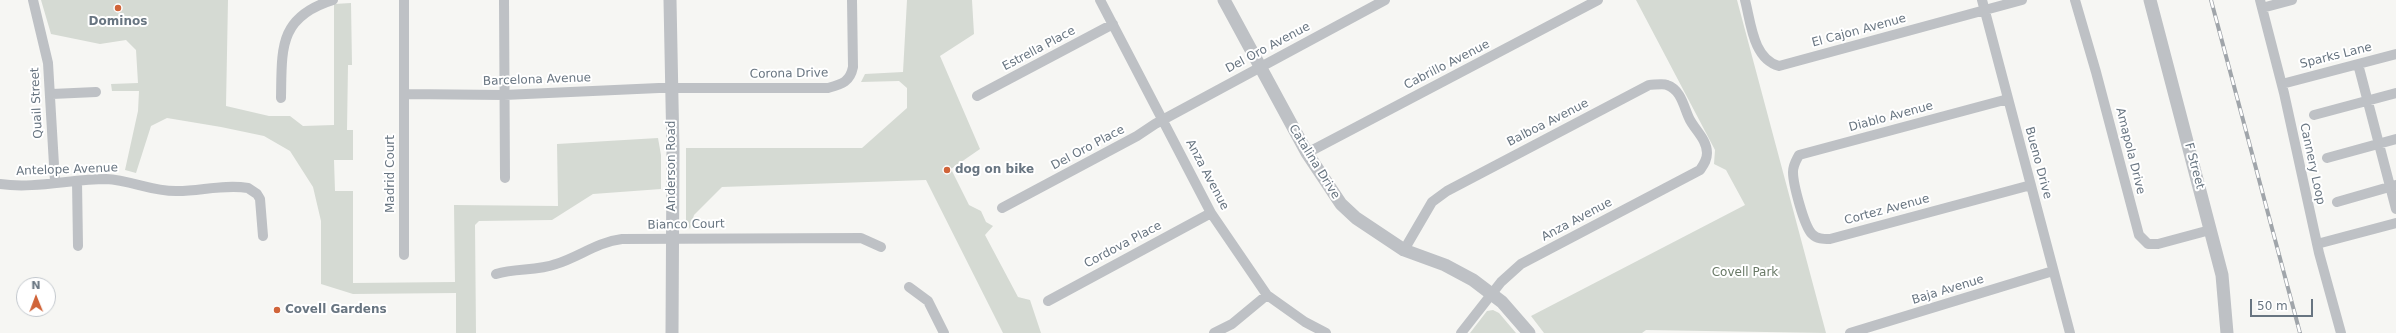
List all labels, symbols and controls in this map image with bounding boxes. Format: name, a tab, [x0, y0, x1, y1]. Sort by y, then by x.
marker: Dominos	[113, 3, 123, 13]
street label: El Cajon Avenue	[1810, 11, 1908, 51]
place label: Dominos	[89, 15, 147, 29]
street label: Del Oro Avenue	[1223, 20, 1313, 76]
street label: Estrella Place	[1000, 24, 1078, 74]
street label: Cabrillo Avenue	[1402, 37, 1492, 93]
street label: Sparks Lane	[2299, 40, 2373, 72]
street label: Corona Drive	[750, 66, 828, 82]
street label: Quail Street	[28, 67, 46, 139]
street label: Barcelona Avenue	[483, 71, 591, 89]
street label: Balboa Avenue	[1505, 96, 1591, 150]
street label: Diablo Avenue	[1847, 99, 1935, 135]
street label: Amapola Drive	[2112, 106, 2148, 196]
street label: Anderson Road	[665, 121, 679, 211]
street label: Catalina Drive	[1285, 122, 1343, 202]
street label: Cannery Loop	[2296, 122, 2328, 206]
street label: Del Oro Place	[1049, 123, 1127, 173]
street label: Bueno Drive	[2021, 125, 2055, 201]
street label: Madrid Court	[384, 135, 398, 213]
street label: Anza Avenue	[1182, 137, 1232, 213]
street label: F Street	[2181, 141, 2207, 191]
street label: Antelope Avenue	[16, 161, 118, 179]
place label: dog on bike	[955, 163, 1034, 177]
marker: dog on bike	[942, 165, 952, 175]
street label: Cortez Avenue	[1843, 192, 1931, 228]
street label: Anza Avenue	[1539, 195, 1615, 245]
street label: Bianco Court	[647, 217, 725, 233]
street label: Cordova Place	[1082, 219, 1164, 271]
park label: Covell Park	[1712, 266, 1778, 280]
street label: Baja Avenue	[1910, 272, 1986, 308]
north arrow	[16, 277, 56, 317]
text: N	[31, 279, 41, 292]
scale bar	[2252, 291, 2315, 317]
text: 50 m	[2257, 299, 2288, 313]
place label: Covell Gardens	[285, 303, 387, 317]
marker: Covell Gardens	[272, 305, 282, 315]

